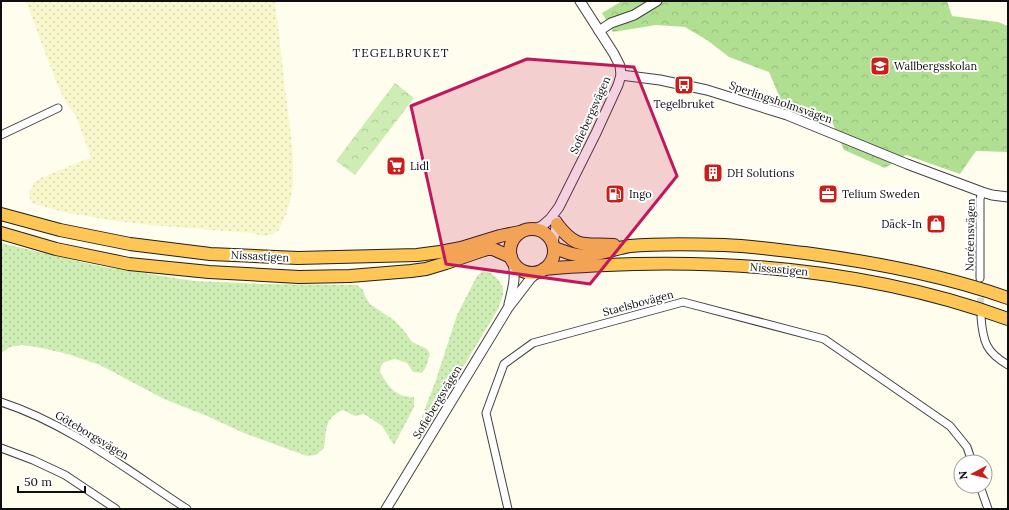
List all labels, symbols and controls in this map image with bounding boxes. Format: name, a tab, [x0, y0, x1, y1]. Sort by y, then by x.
district label: TEGELBRUKET	[353, 45, 449, 60]
school or university icon: Wallbergsskolan	[869, 55, 891, 77]
place label: Wallbergsskolan	[894, 59, 977, 73]
street label: Sofiebergsvägen	[567, 74, 614, 156]
bus stop icon: Tegelbruket	[673, 74, 695, 96]
street label: Sperlingsholmsvägen	[728, 78, 835, 126]
place label: Tegelbruket	[653, 97, 715, 111]
supermarket icon: Lidl	[385, 155, 407, 177]
place label: Lidl	[410, 159, 429, 173]
building icon: DH Solutions	[702, 162, 724, 184]
place label: DH Solutions	[727, 166, 794, 180]
fuel station icon: Ingo	[604, 183, 626, 205]
office icon: Telium Sweden	[817, 183, 839, 205]
place label: Ingo	[629, 187, 652, 201]
place label: Telium Sweden	[842, 187, 920, 201]
street label: Noréensvägen	[962, 198, 978, 272]
shop icon: Däck-In	[925, 213, 947, 235]
place label: Däck-In	[881, 217, 922, 231]
street label: Nissastigen	[230, 247, 290, 265]
street label: Nissastigen	[749, 259, 809, 279]
street label: Staelsbovägen	[601, 287, 675, 319]
street label: Sofiebergsvägen	[410, 362, 465, 441]
street label: Göteborgsvägen	[53, 407, 132, 463]
north arrow	[953, 454, 993, 494]
scale bar	[18, 468, 85, 494]
text: N	[956, 470, 971, 480]
text: 50 m	[24, 474, 52, 489]

